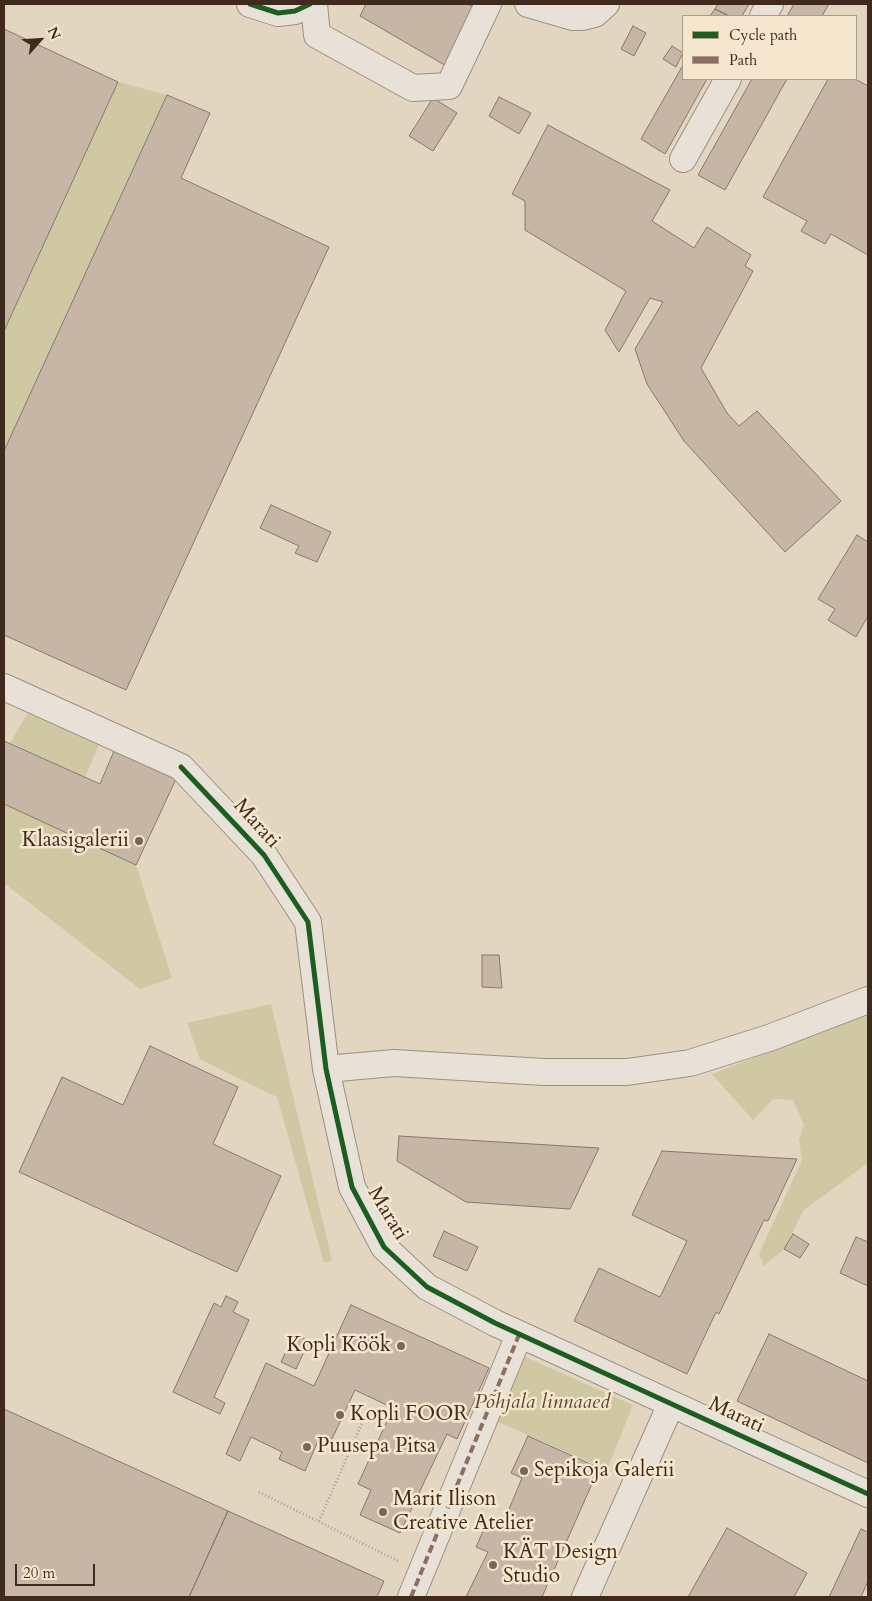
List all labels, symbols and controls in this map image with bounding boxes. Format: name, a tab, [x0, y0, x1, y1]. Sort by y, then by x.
north arrow	[15, 15, 65, 65]
legend	[682, 15, 857, 80]
text: N	[43, 24, 65, 43]
text: Cycle path	[729, 25, 797, 45]
text: Path	[729, 50, 757, 70]
street label: Marati	[227, 794, 285, 854]
place label: Klaasigalerii	[22, 828, 129, 854]
marker: Klaasigalerii	[133, 835, 145, 847]
street label: Marati	[361, 1183, 413, 1245]
place label: Kopli Köök	[286, 1333, 391, 1359]
marker: Kopli Köök	[395, 1340, 407, 1352]
park label: Põhjala linnaaed	[474, 1390, 610, 1416]
street label: Marati	[704, 1392, 768, 1440]
place label: Kopli FOOR	[350, 1402, 468, 1428]
marker: Kopli FOOR	[334, 1409, 346, 1421]
place label: Puusepa Pitsa	[317, 1434, 436, 1460]
marker: Puusepa Pitsa	[301, 1441, 313, 1453]
place label: Sepikoja Galerii	[534, 1458, 674, 1484]
marker: Sepikoja Galerii	[518, 1465, 530, 1477]
place label: Marit Ilison Creative Atelier	[393, 1487, 533, 1537]
marker: Marit Ilison Creative Atelier	[377, 1506, 389, 1518]
place label: KÄT Design Studio	[503, 1540, 618, 1590]
scale bar	[18, 1554, 98, 1586]
marker: KÄT Design Studio	[487, 1559, 499, 1571]
text: 20 m	[23, 1563, 55, 1583]

